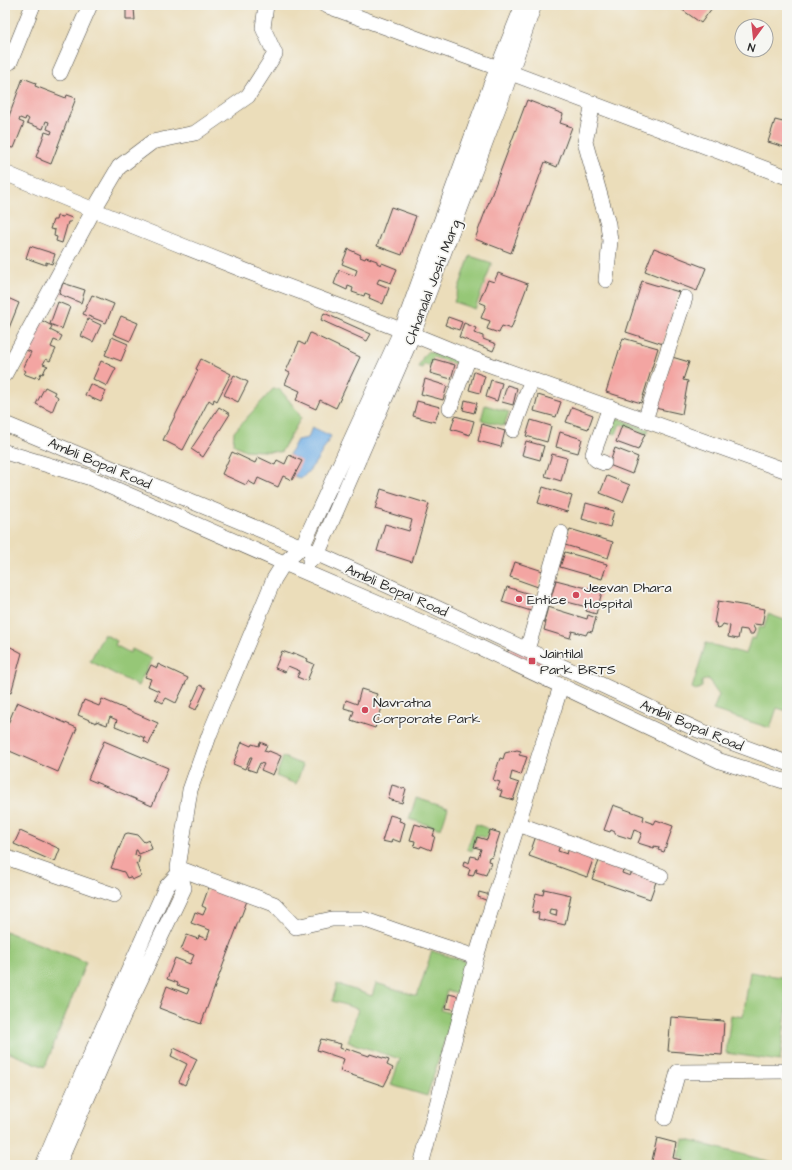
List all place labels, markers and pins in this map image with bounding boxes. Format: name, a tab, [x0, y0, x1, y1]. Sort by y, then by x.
place label: Jeevan Dhara Hospital	[584, 578, 672, 614]
place label: Entice	[527, 590, 567, 610]
marker: Jeevan Dhara Hospital	[571, 590, 581, 600]
marker: Entice	[514, 594, 524, 604]
place label: Jaintilal Park BRTS	[540, 644, 616, 680]
marker: Jaintilal Park BRTS	[527, 656, 537, 666]
place label: Navratna Corporate Park	[373, 693, 481, 729]
marker: Navratna Corporate Park	[360, 705, 370, 715]

